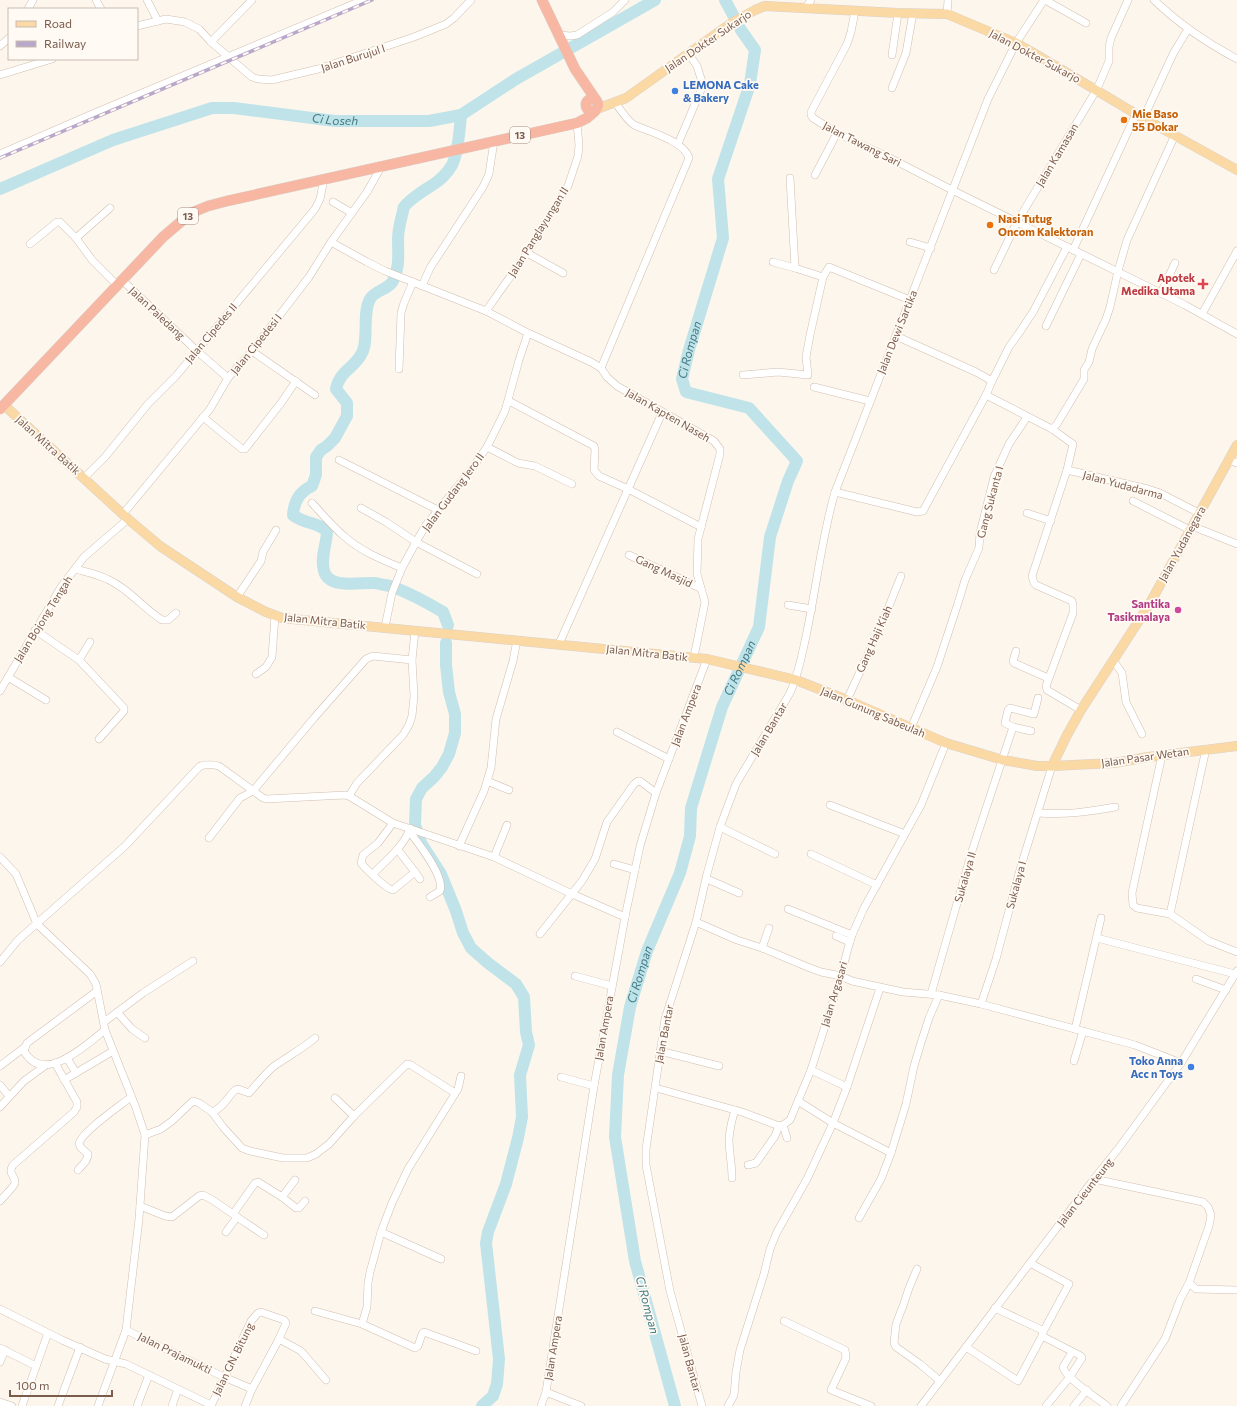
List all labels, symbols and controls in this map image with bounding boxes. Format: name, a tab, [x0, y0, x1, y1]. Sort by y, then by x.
street label: Jalan Dokter Sukarjo	[662, 7, 754, 75]
legend	[8, 8, 138, 60]
text: Road	[44, 16, 72, 30]
street label: Jalan Dokter Sukarjo	[987, 26, 1083, 86]
text: Railway	[44, 36, 86, 50]
street label: Jalan Burujul I	[319, 41, 387, 75]
place label: LEMONA Cake & Bakery	[683, 78, 759, 104]
marker: LEMONA Cake & Bakery	[670, 86, 680, 96]
place label: Mie Baso 55 Dokar	[1132, 107, 1179, 133]
water label: Ci Loseh	[311, 110, 358, 127]
marker: Mie Baso 55 Dokar	[1119, 115, 1129, 125]
street label: Jalan Tawang Sari	[821, 118, 904, 170]
street label: Jalan Kamasan	[1033, 121, 1081, 189]
road number: 13	[510, 127, 530, 143]
street label: Jalan Panglayungan II	[505, 184, 571, 280]
road number: 13	[178, 208, 198, 224]
place label: Nasi Tutug Oncom Kalektoran	[998, 212, 1093, 238]
marker: Nasi Tutug Oncom Kalektoran	[985, 220, 995, 230]
place label: Apotek Medika Utama	[1121, 271, 1196, 297]
marker: Apotek Medika Utama	[1198, 279, 1208, 289]
street label: Jalan Paledang	[126, 283, 188, 343]
street label: Jalan Dewi Sartika	[874, 288, 920, 376]
street label: Jalan Cipedes II	[182, 300, 240, 366]
street label: Jalan Cipedesi I	[227, 311, 285, 377]
water label: Ci Rompan	[674, 319, 703, 380]
street label: Jalan Kapten Naseh	[623, 385, 713, 445]
street label: Jalan Mitra Batik	[13, 412, 83, 478]
street label: Jalan Gudang Jero II	[419, 450, 487, 534]
street label: Gang Sukanta I	[974, 464, 1005, 539]
street label: Jalan Yudadarma	[1081, 468, 1165, 502]
street label: Jalan Yudanegara	[1155, 504, 1209, 584]
street label: Gang Masjid	[634, 552, 695, 589]
street label: Jalan Bojong Tengah	[11, 573, 75, 665]
place label: Santika Tasikmalaya	[1108, 597, 1170, 623]
street label: Gang Haji Kiah	[853, 603, 894, 674]
marker: Santika Tasikmalaya	[1173, 605, 1183, 615]
street label: Jalan Mitra Batik	[283, 610, 367, 632]
water label: Ci Rompan	[720, 638, 758, 698]
street label: Jalan Mitra Batik	[605, 642, 689, 664]
street label: Jalan Ampera	[668, 682, 704, 748]
street label: Jalan Gunung Sabeulah	[819, 684, 927, 740]
street label: Jalan Bantar	[748, 699, 791, 758]
street label: Jalan Pasar Wetan	[1100, 744, 1190, 770]
street label: Sukalaya II	[951, 850, 978, 904]
street label: Sukalaya I	[1003, 859, 1028, 910]
water label: Ci Rompan	[624, 943, 654, 1005]
street label: Jalan Argasari	[817, 960, 851, 1028]
street label: Jalan Ampera	[591, 995, 617, 1061]
street label: Jalan Bantar	[651, 1003, 677, 1065]
place label: Toko Anna Acc n Toys	[1129, 1054, 1183, 1080]
marker: Toko Anna Acc n Toys	[1186, 1062, 1196, 1072]
street label: Jalan Cieunteung	[1054, 1155, 1116, 1229]
water label: Ci Rompan	[634, 1274, 662, 1335]
street label: Jalan Ampera	[541, 1315, 565, 1381]
street label: Jalan GN. Bitung	[209, 1320, 257, 1398]
street label: Jalan Prajamukti	[136, 1329, 214, 1377]
street label: Jalan Bantar	[676, 1332, 705, 1394]
scale bar	[10, 1372, 112, 1398]
text: 100 m	[16, 1378, 50, 1392]

